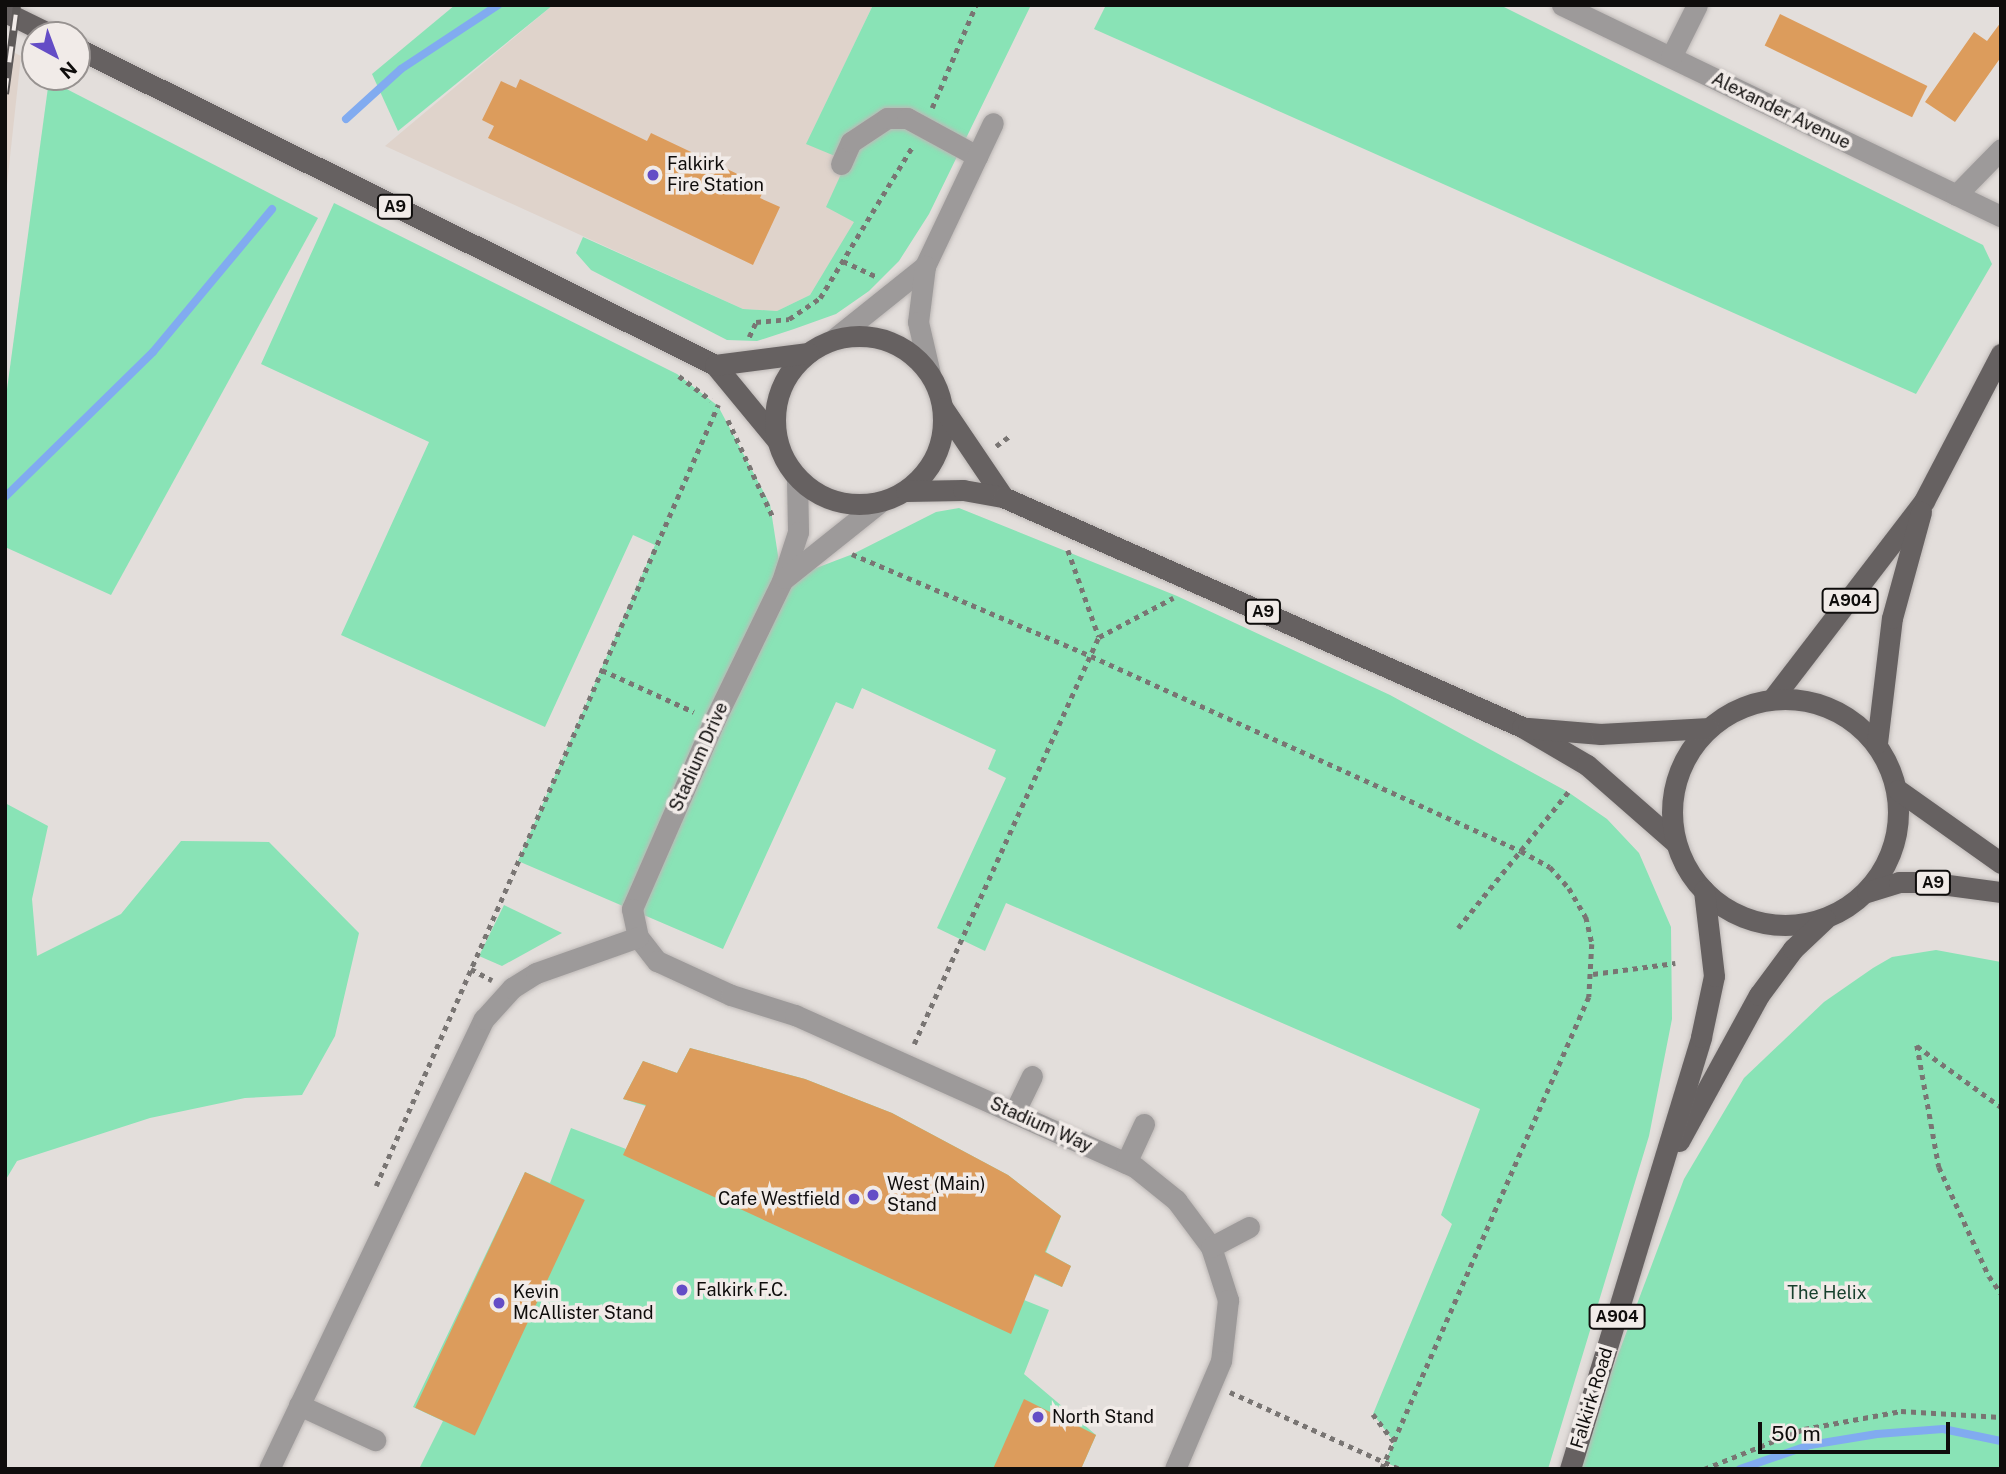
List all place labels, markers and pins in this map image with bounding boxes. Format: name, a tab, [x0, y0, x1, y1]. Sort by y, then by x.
place label: Falkirk Fire Station	[667, 154, 764, 196]
marker: Falkirk Fire Station	[645, 167, 661, 183]
place label: West (Main) Stand	[887, 1174, 986, 1216]
marker: West (Main) Stand	[865, 1187, 881, 1203]
place label: Cafe Westfield	[717, 1188, 840, 1210]
marker: Cafe Westfield	[846, 1191, 862, 1207]
place label: Falkirk F.C.	[696, 1279, 787, 1301]
place label: Kevin McAllister Stand	[513, 1282, 653, 1324]
marker: Falkirk F.C.	[674, 1282, 690, 1298]
marker: Kevin McAllister Stand	[491, 1295, 507, 1311]
place label: North Stand	[1052, 1406, 1154, 1428]
marker: North Stand	[1030, 1409, 1046, 1425]

